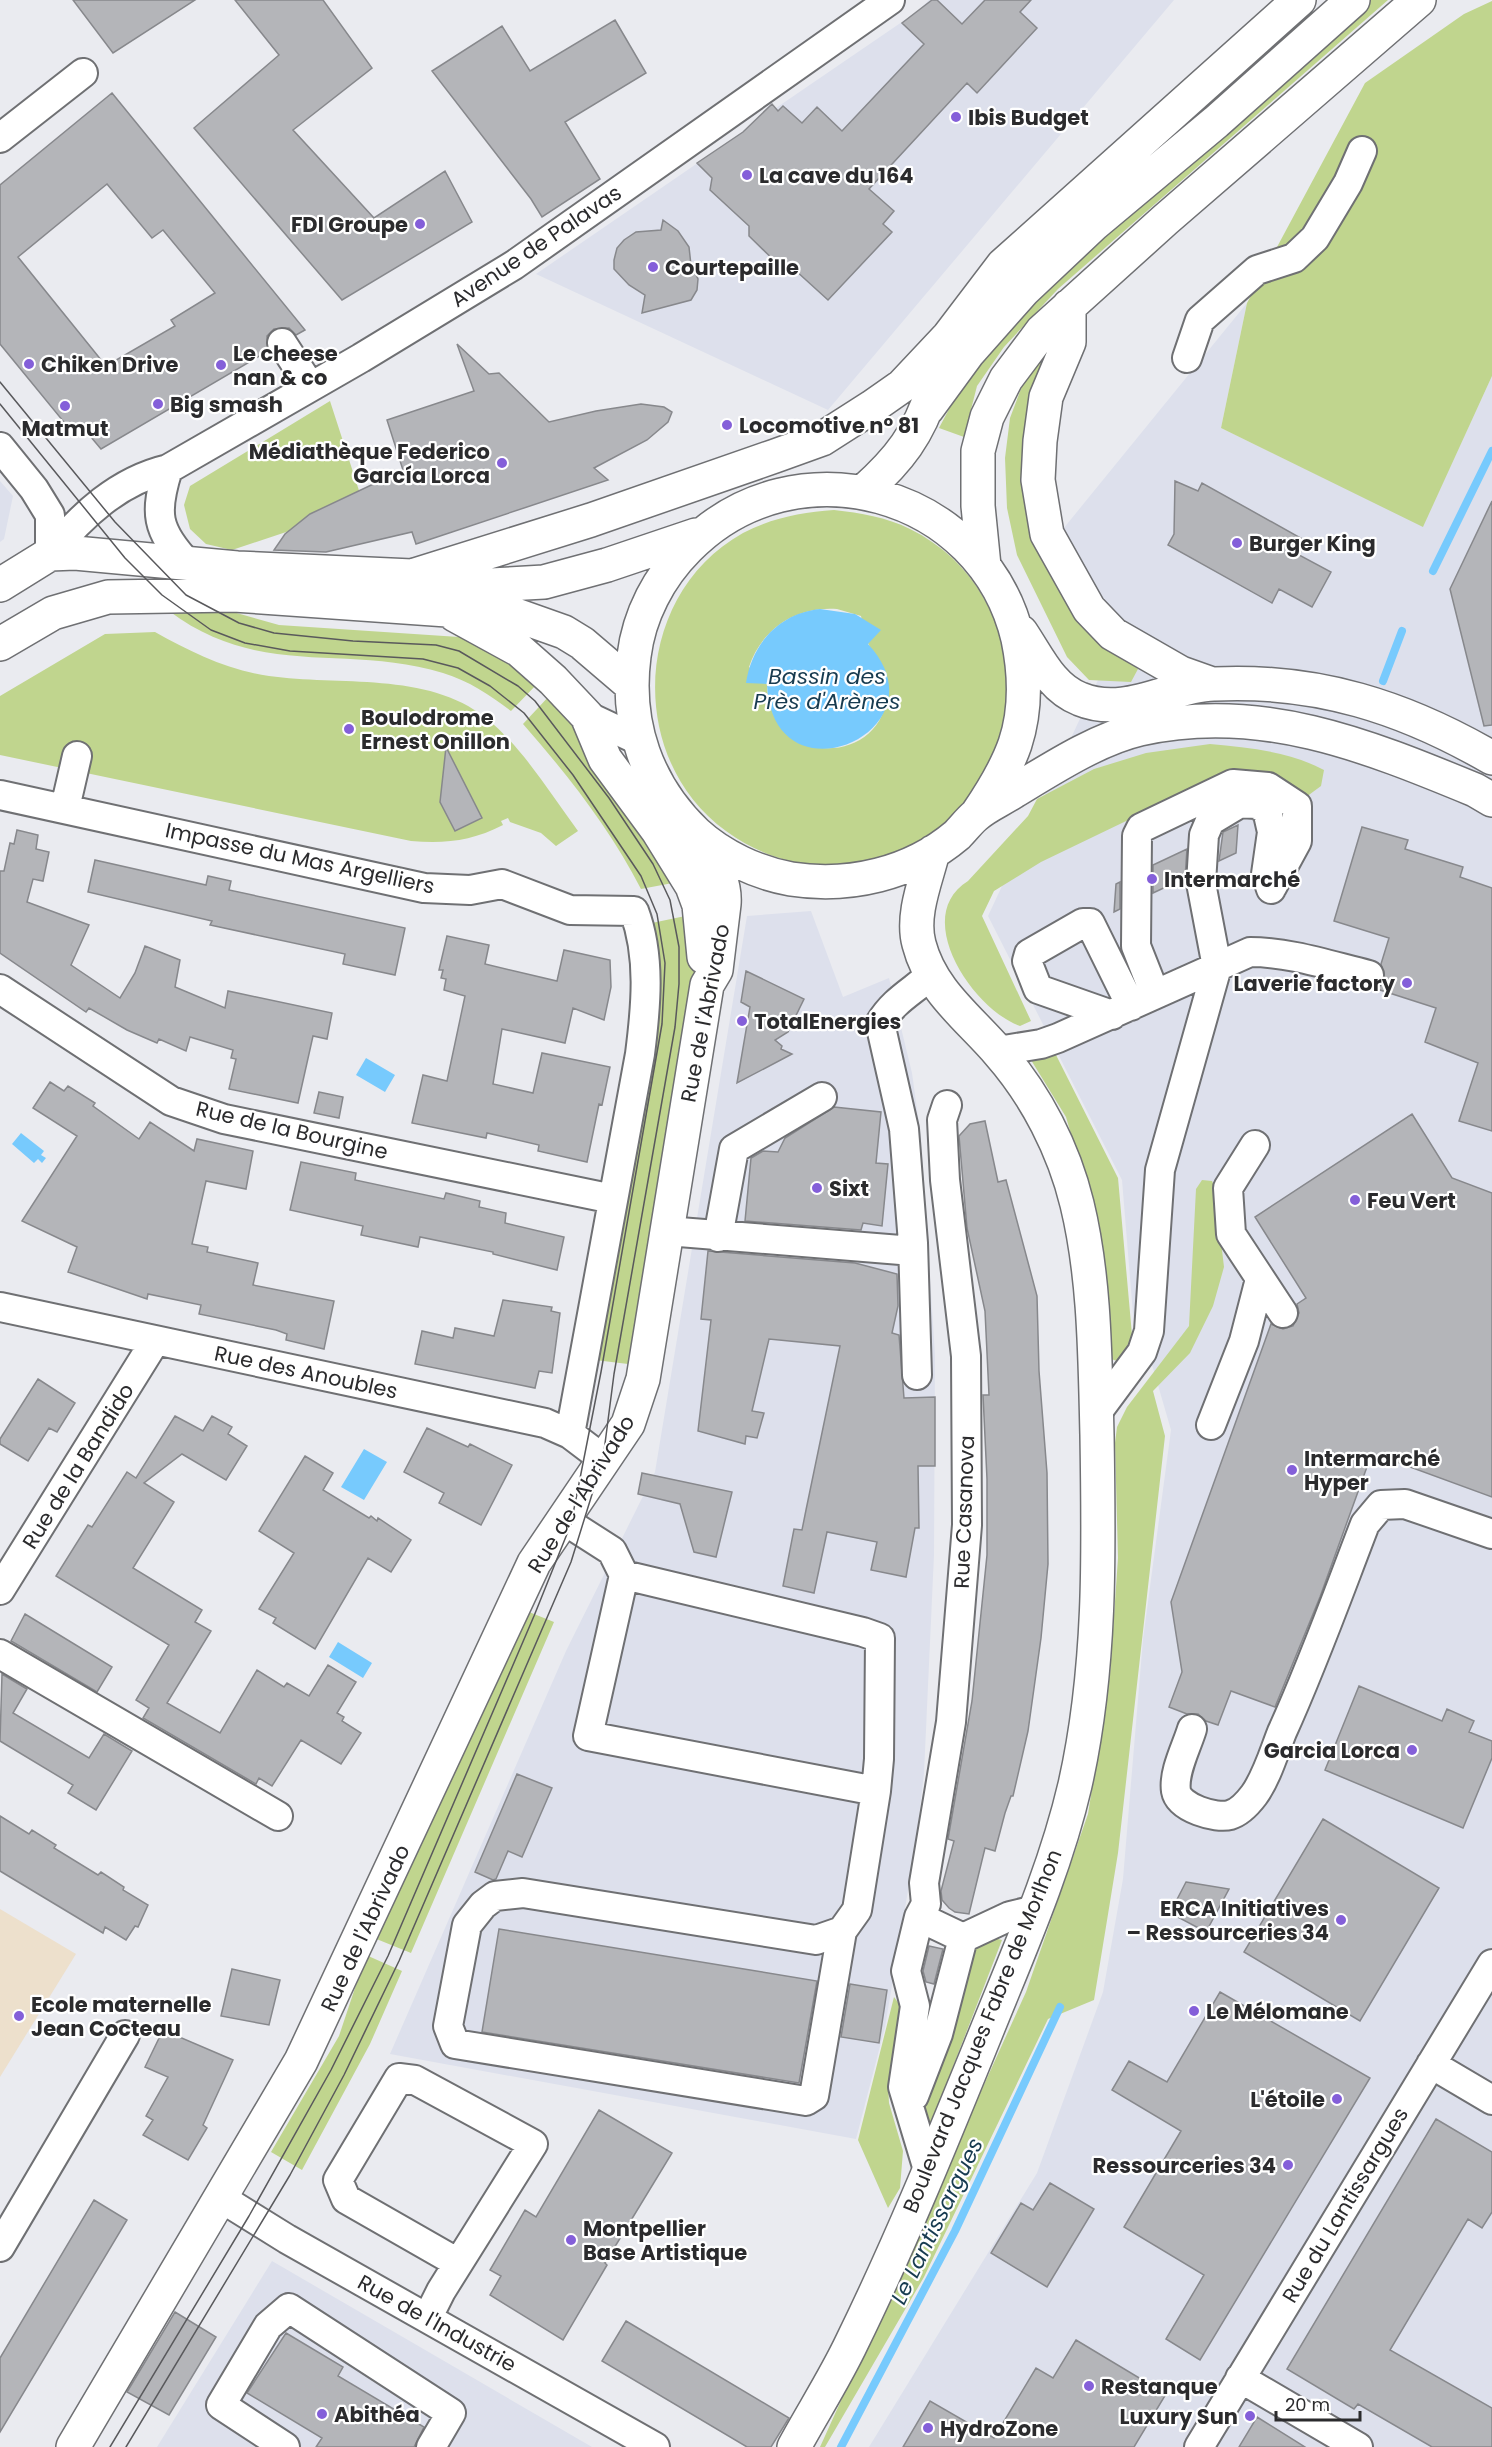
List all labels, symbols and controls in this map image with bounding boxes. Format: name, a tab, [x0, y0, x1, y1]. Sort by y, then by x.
place label: Ibis Budget	[968, 103, 1089, 132]
marker: Ibis Budget	[949, 110, 963, 124]
place label: La cave du 164	[759, 161, 914, 190]
marker: La cave du 164	[740, 168, 754, 182]
street label: Avenue de Palavas	[445, 178, 627, 314]
place label: FDI Groupe	[291, 210, 408, 239]
marker: FDI Groupe	[413, 217, 427, 231]
place label: Courtepaille	[665, 253, 799, 282]
marker: Courtepaille	[646, 260, 660, 274]
place label: Le cheese nan & co	[233, 339, 338, 392]
place label: Chiken Drive	[41, 350, 178, 379]
marker: Chiken Drive	[22, 357, 36, 371]
marker: Le cheese nan & co	[214, 358, 228, 372]
place label: Big smash	[170, 390, 283, 419]
marker: Big smash	[151, 397, 165, 411]
marker: Matmut	[58, 399, 72, 413]
place label: Locomotive n° 81	[739, 411, 919, 440]
place label: Matmut	[22, 414, 108, 443]
marker: Locomotive n° 81	[720, 418, 734, 432]
place label: Médiathèque Federico García Lorca	[249, 437, 490, 490]
marker: Médiathèque Federico García Lorca	[495, 456, 509, 470]
place label: Burger King	[1249, 529, 1376, 558]
marker: Burger King	[1230, 536, 1244, 550]
water label: Bassin des Près d'Arènes	[754, 661, 900, 717]
place label: Boulodrome Ernest Onillon	[361, 703, 510, 756]
marker: Boulodrome Ernest Onillon	[342, 722, 356, 736]
street label: Impasse du Mas Argelliers	[163, 815, 437, 901]
place label: Intermarché	[1164, 865, 1300, 894]
marker: Intermarché	[1145, 872, 1159, 886]
street label: Rue de l'Abrivado	[673, 921, 737, 1105]
place label: Laverie factory	[1233, 969, 1396, 998]
marker: Laverie factory	[1400, 976, 1414, 990]
place label: TotalEnergies	[754, 1007, 901, 1036]
marker: TotalEnergies	[735, 1014, 749, 1028]
street label: Rue de la Bourgine	[193, 1094, 391, 1166]
place label: Sixt	[829, 1174, 869, 1203]
marker: Sixt	[810, 1181, 824, 1195]
place label: Feu Vert	[1367, 1186, 1456, 1215]
marker: Feu Vert	[1348, 1193, 1362, 1207]
street label: Rue des Anoubles	[212, 1338, 400, 1406]
street label: Rue de la Bandido	[15, 1378, 141, 1554]
street label: Rue de l'Abrivado	[521, 1410, 641, 1578]
street label: Rue Casanova	[947, 1435, 981, 1589]
place label: Intermarché Hyper	[1304, 1444, 1440, 1497]
marker: Intermarché Hyper	[1285, 1463, 1299, 1477]
place label: Garcia Lorca	[1264, 1736, 1400, 1765]
marker: Garcia Lorca	[1405, 1743, 1419, 1757]
street label: Rue de l'Abrivado	[314, 1840, 416, 2016]
street label: Boulevard Jacques Fabre de Morlhon	[896, 1845, 1068, 2217]
place label: ERCA Initiatives – Ressourceries 34	[1127, 1894, 1329, 1947]
marker: ERCA Initiatives – Ressourceries 34	[1334, 1913, 1348, 1927]
place label: Ecole maternelle Jean Cocteau	[31, 1990, 211, 2043]
place label: Le Mélomane	[1206, 1997, 1349, 2026]
marker: Le Mélomane	[1187, 2004, 1201, 2018]
marker: Ecole maternelle Jean Cocteau	[12, 2009, 26, 2023]
place label: L'étoile	[1250, 2085, 1325, 2114]
marker: L'étoile	[1330, 2092, 1344, 2106]
street label: Rue du Lantissargues	[1275, 2102, 1415, 2308]
water label: Le Lantissargues	[883, 2133, 991, 2309]
place label: Ressourceries 34	[1093, 2151, 1276, 2180]
marker: Ressourceries 34	[1281, 2158, 1295, 2172]
place label: Montpellier Base Artistique	[583, 2214, 747, 2267]
marker: Montpellier Base Artistique	[564, 2233, 578, 2247]
street label: Rue de l'Industrie	[353, 2267, 521, 2379]
place label: Restanque	[1101, 2372, 1218, 2401]
marker: Restanque	[1082, 2379, 1096, 2393]
scale bar	[1276, 2384, 1360, 2422]
text: 20 m	[1285, 2392, 1330, 2417]
place label: Abithéa	[334, 2400, 420, 2429]
place label: Luxury Sun	[1119, 2402, 1238, 2431]
marker: Abithéa	[315, 2407, 329, 2421]
marker: Luxury Sun	[1243, 2409, 1257, 2423]
place label: HydroZone	[940, 2414, 1058, 2443]
marker: HydroZone	[921, 2421, 935, 2435]

